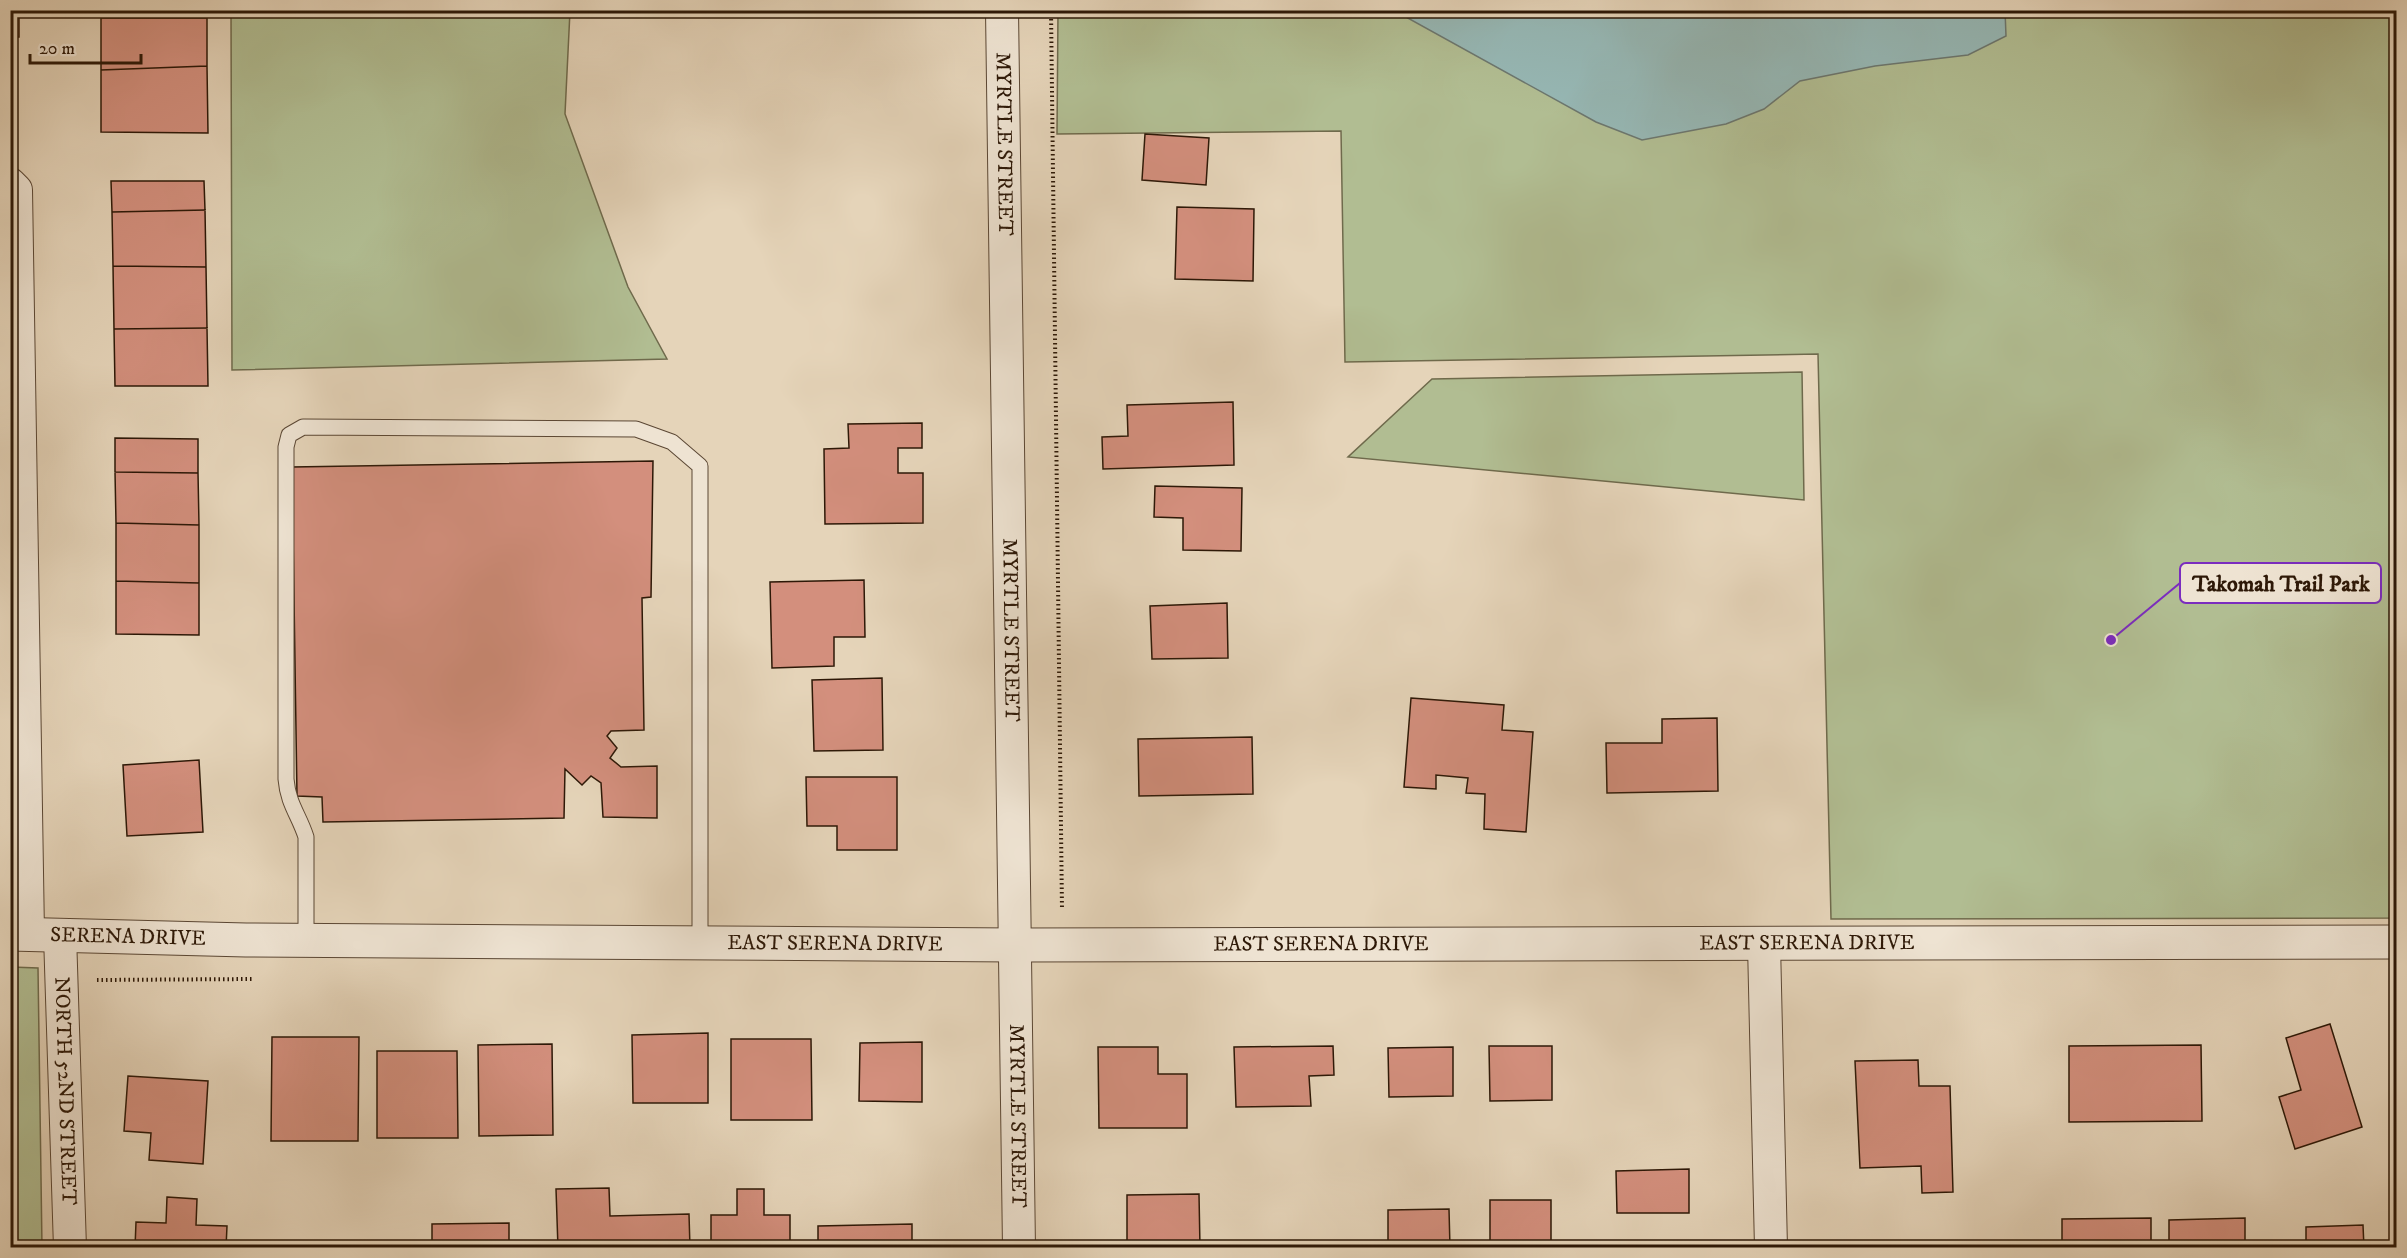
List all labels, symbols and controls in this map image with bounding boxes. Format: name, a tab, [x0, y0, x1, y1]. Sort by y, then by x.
scale bar	[30, 27, 141, 65]
text: 20 m	[39, 38, 75, 60]
street label: MYRTLE STREET	[990, 52, 1018, 236]
street label: MYRTLE STREET	[996, 538, 1025, 722]
callout: Takomah Trail Park	[2180, 563, 2381, 603]
text: Takomah Trail Park	[2191, 571, 2371, 598]
street label: SERENA DRIVE	[50, 922, 206, 952]
street label: EAST SERENA DRIVE	[727, 930, 943, 958]
street label: EAST SERENA DRIVE	[1699, 930, 1915, 957]
street label: EAST SERENA DRIVE	[1213, 931, 1429, 958]
street label: NORTH 52ND STREET	[48, 976, 82, 1206]
street label: MYRTLE STREET	[1003, 1024, 1031, 1208]

